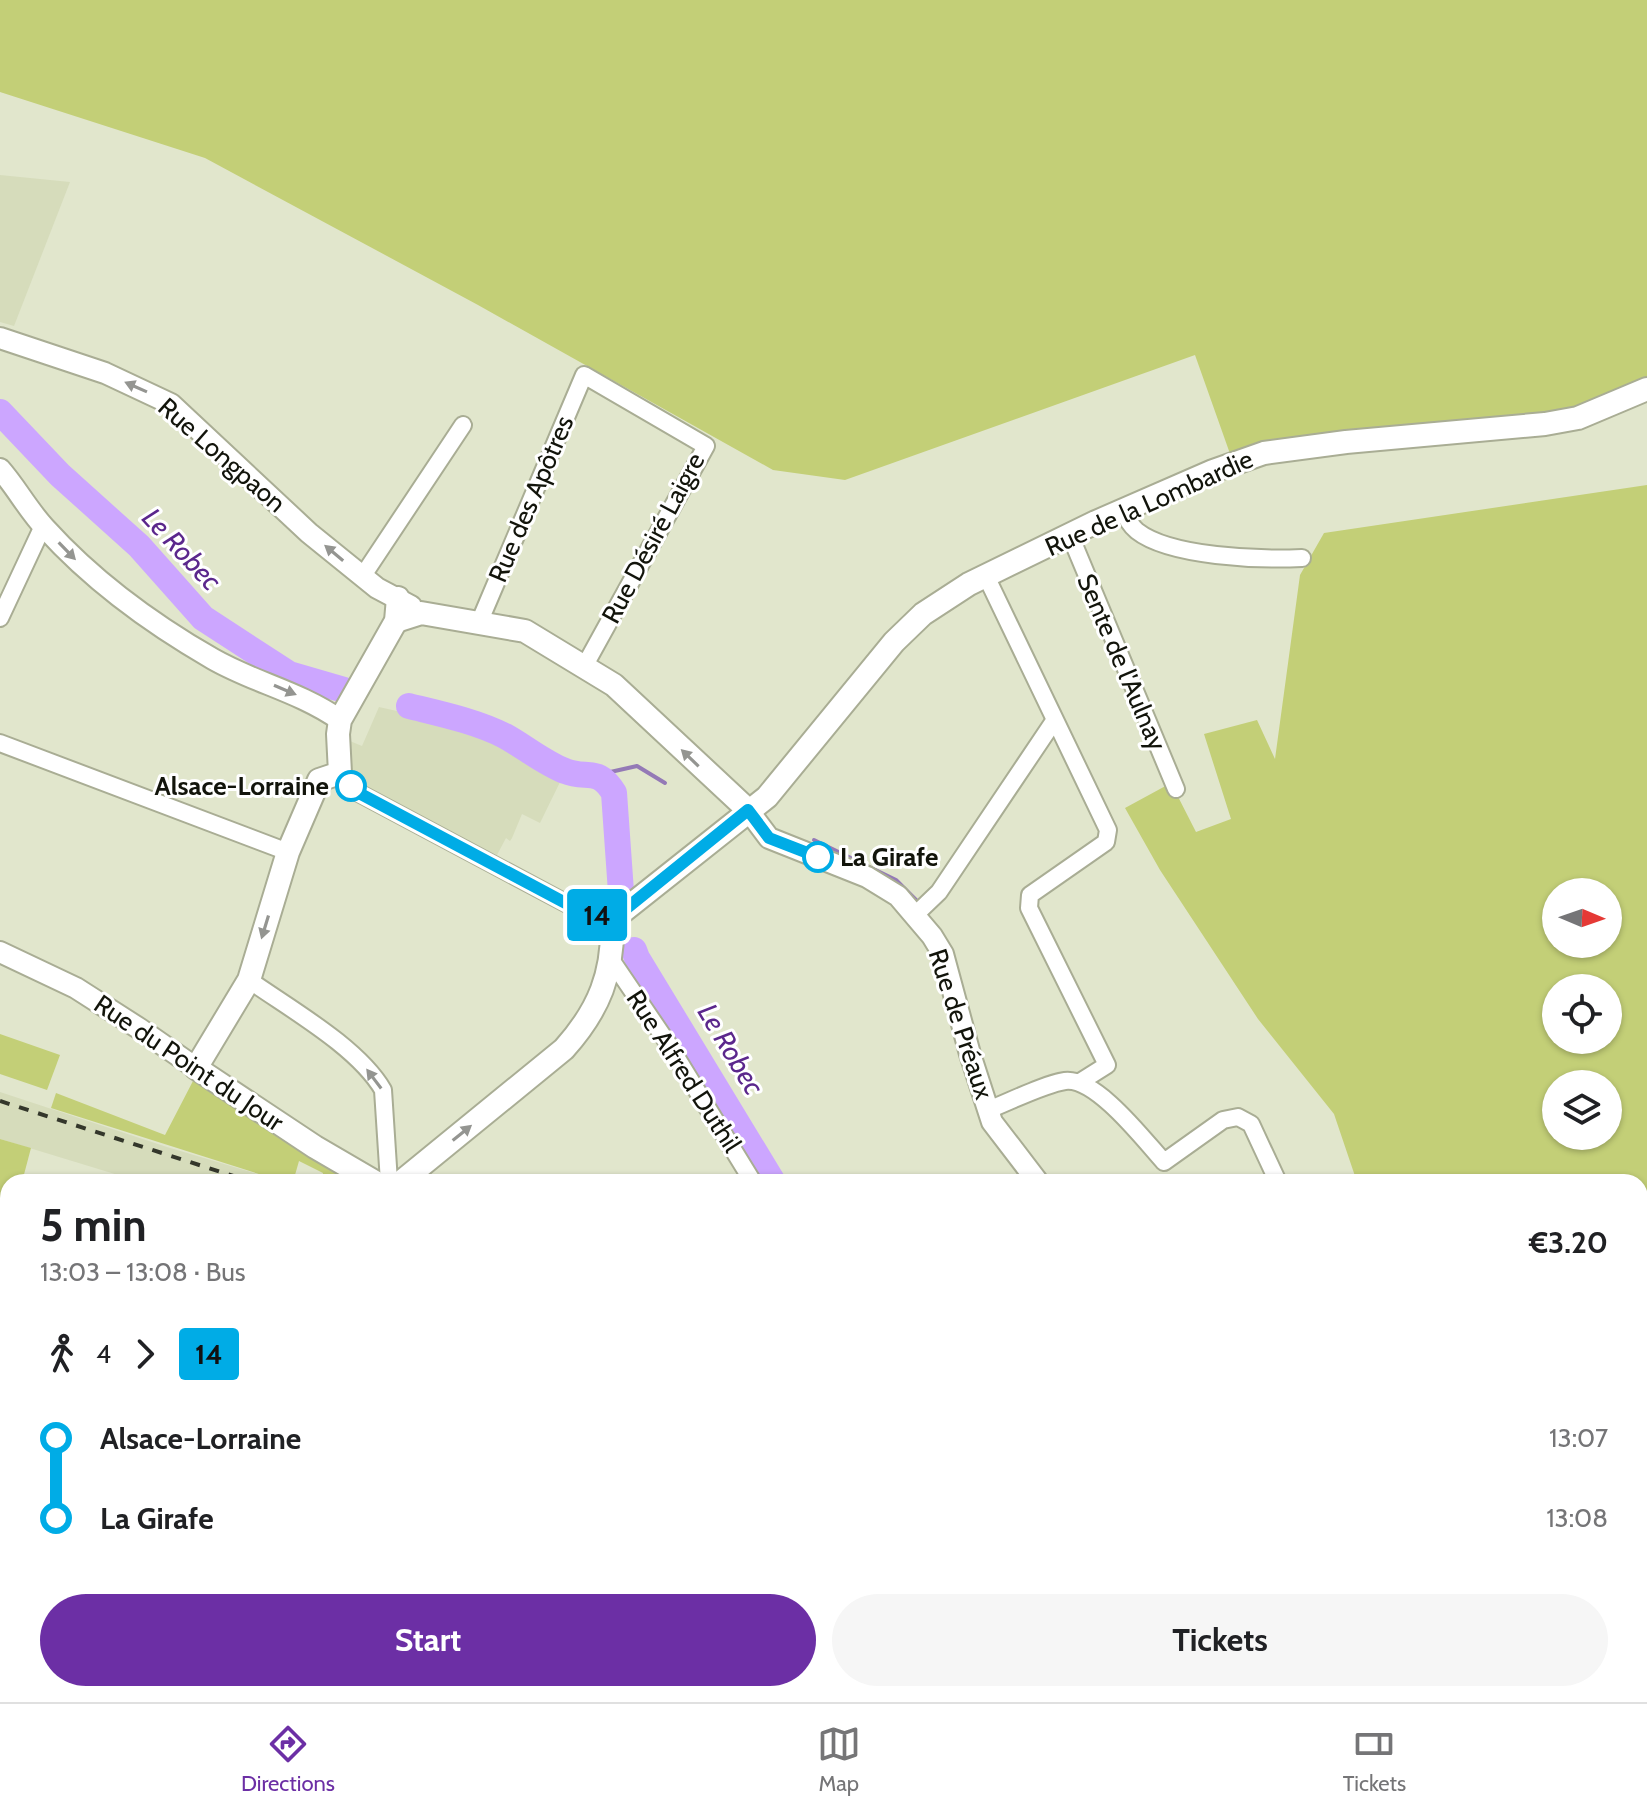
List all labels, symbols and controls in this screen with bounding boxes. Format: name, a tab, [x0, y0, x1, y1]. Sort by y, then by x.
one-way arrow	[125, 380, 148, 393]
street label: Rue Longpaon	[152, 391, 292, 519]
street label: Rue des Apôtres	[482, 411, 581, 587]
street label: Rue de la Lombardie	[1040, 443, 1258, 563]
street label: Rue Désiré Laigre	[595, 447, 711, 629]
water label: Le Robec	[135, 501, 229, 597]
one-way arrow	[57, 541, 76, 560]
one-way arrow	[324, 545, 344, 562]
street label: Sente de l'Aulnay	[1070, 569, 1174, 755]
one-way arrow	[273, 683, 297, 696]
one-way arrow	[681, 750, 700, 768]
place label: Alsace-Lorraine	[155, 770, 329, 802]
marker: Alsace-Lorraine	[336, 771, 366, 801]
place label: La Girafe	[840, 841, 938, 873]
marker: La Girafe	[803, 842, 833, 872]
north arrow	[1542, 878, 1622, 958]
map controls	[1542, 878, 1622, 1150]
line badge: 14	[561, 889, 633, 941]
text: 14	[583, 898, 611, 932]
one-way arrow	[258, 915, 271, 939]
street label: Rue de Préaux	[922, 945, 1001, 1104]
button: locate	[1542, 974, 1622, 1054]
street label: Rue Alfred Duthil	[620, 984, 748, 1158]
street label: Rue du Point du Jour	[88, 988, 290, 1139]
water label: Le Robec	[691, 997, 771, 1101]
one-way arrow	[367, 1069, 383, 1089]
button: layers	[1542, 1070, 1622, 1150]
one-way arrow	[451, 1125, 471, 1142]
text: 5 min	[40, 1199, 147, 1252]
text: €3.20	[1529, 1224, 1608, 1261]
text: 13:03 – 13:08 · Bus	[40, 1256, 246, 1288]
icon: walk	[40, 1332, 84, 1376]
icon: forward	[123, 1332, 167, 1376]
text: 14	[195, 1337, 223, 1371]
text: 4	[96, 1338, 111, 1370]
text: Alsace-Lorraine	[100, 1420, 301, 1457]
text: 13:07	[1549, 1422, 1608, 1454]
text: La Girafe	[100, 1500, 214, 1537]
text: 13:08	[1546, 1502, 1608, 1534]
button: Start	[40, 1594, 816, 1686]
button: Tickets	[832, 1594, 1608, 1686]
tab: Directions	[241, 1722, 335, 1797]
tab: Map	[817, 1722, 861, 1797]
tab: Tickets	[1343, 1722, 1406, 1797]

